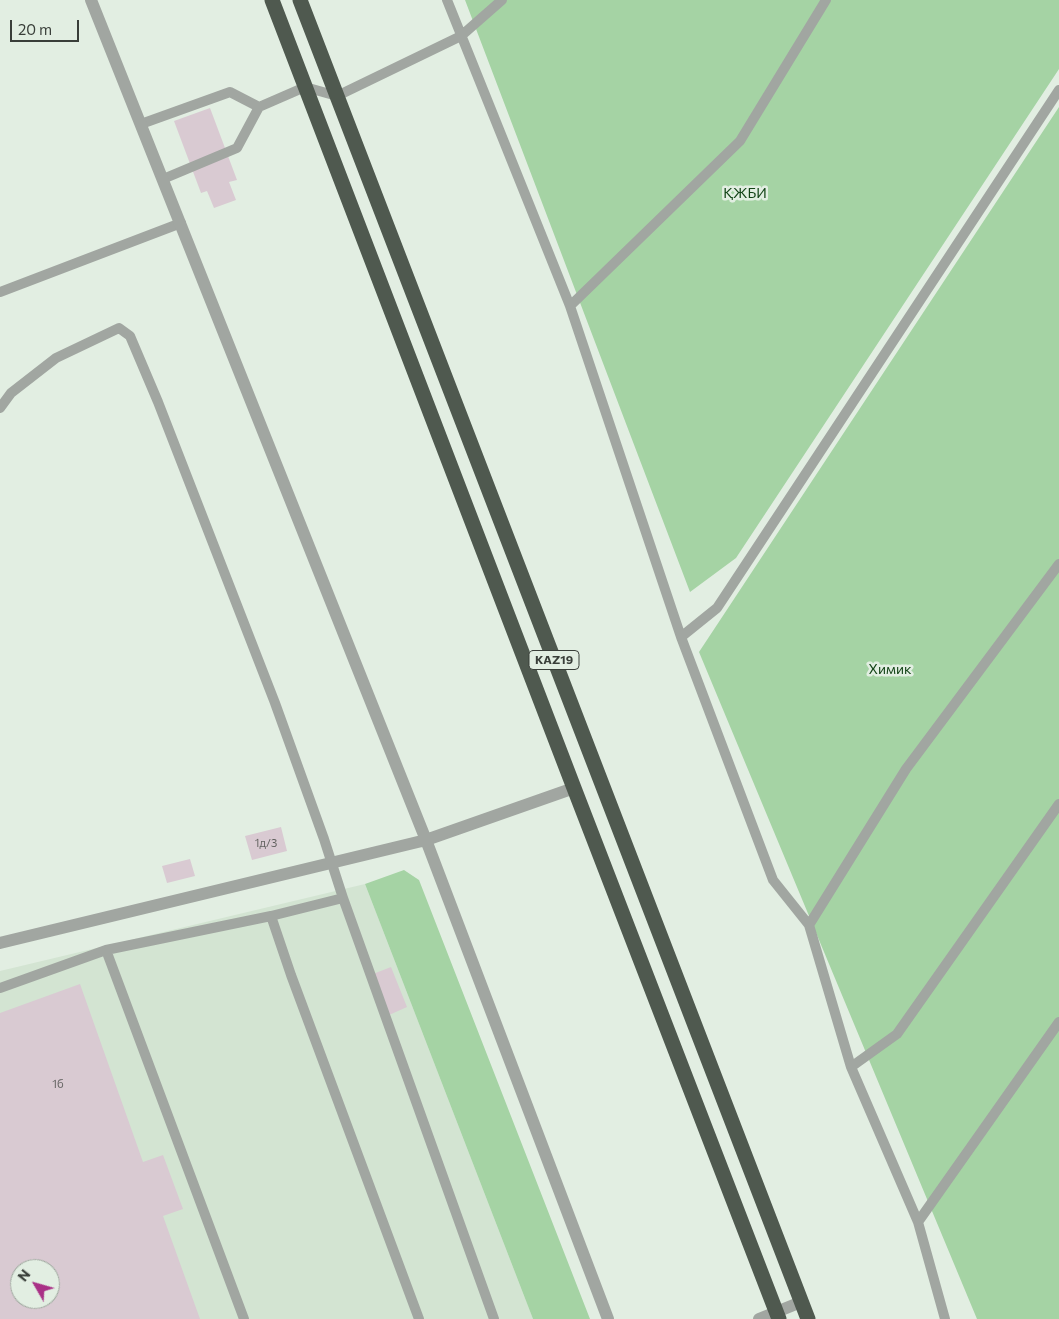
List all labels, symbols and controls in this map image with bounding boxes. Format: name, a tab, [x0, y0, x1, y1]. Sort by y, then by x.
scale bar	[12, 10, 81, 42]
text: 20 m	[18, 20, 52, 38]
park label: ҚЖБИ	[723, 185, 767, 201]
road number: KAZ19	[529, 650, 579, 670]
park label: Химик	[868, 661, 912, 677]
house number: 1д/3	[255, 836, 277, 850]
house number: 1б	[52, 1077, 64, 1091]
north arrow	[10, 1259, 60, 1309]
text: N	[14, 1266, 34, 1284]

